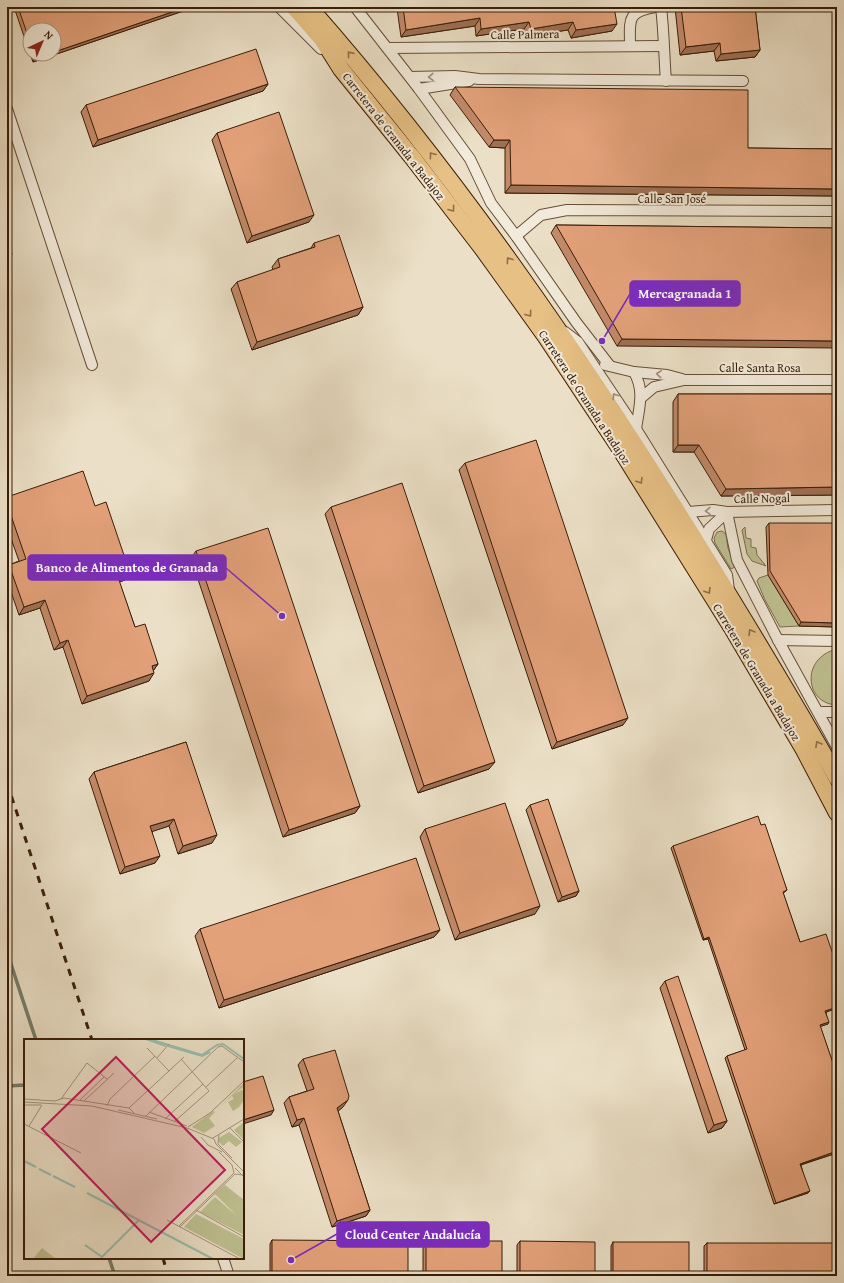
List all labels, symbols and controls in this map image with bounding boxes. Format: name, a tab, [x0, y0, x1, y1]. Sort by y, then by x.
north arrow	[22, 22, 62, 62]
street label: Calle Palmera	[491, 25, 560, 43]
text: N	[41, 26, 58, 44]
one-way arrow	[347, 52, 354, 59]
street label: Carretera de Granada a Badajoz	[339, 69, 449, 203]
one-way arrow	[428, 73, 434, 81]
one-way arrow	[429, 153, 436, 160]
street label: Calle San José	[638, 190, 707, 207]
one-way arrow	[447, 205, 454, 212]
one-way arrow	[506, 257, 514, 264]
callout: Mercagranada 1	[630, 281, 740, 306]
text: Mercagranada 1	[638, 284, 732, 303]
one-way arrow	[524, 310, 532, 317]
street label: Carretera de Granada a Badajoz	[535, 326, 635, 468]
street label: Calle Santa Rosa	[719, 359, 801, 376]
one-way arrow	[656, 370, 662, 379]
one-way arrow	[612, 393, 619, 400]
one-way arrow	[635, 476, 642, 483]
street label: Calle Nogal	[734, 489, 791, 507]
one-way arrow	[705, 506, 711, 515]
callout: Banco de Alimentos de Granada	[28, 555, 226, 580]
text: Banco de Alimentos de Granada	[36, 558, 218, 577]
one-way arrow	[704, 587, 711, 594]
street label: Carretera de Granada a Badajoz	[709, 600, 805, 744]
one-way arrow	[749, 629, 756, 636]
one-way arrow	[815, 740, 823, 748]
inset map	[24, 1039, 244, 1259]
callout: Cloud Center Andalucía	[337, 1222, 489, 1247]
text: Cloud Center Andalucía	[345, 1225, 481, 1244]

